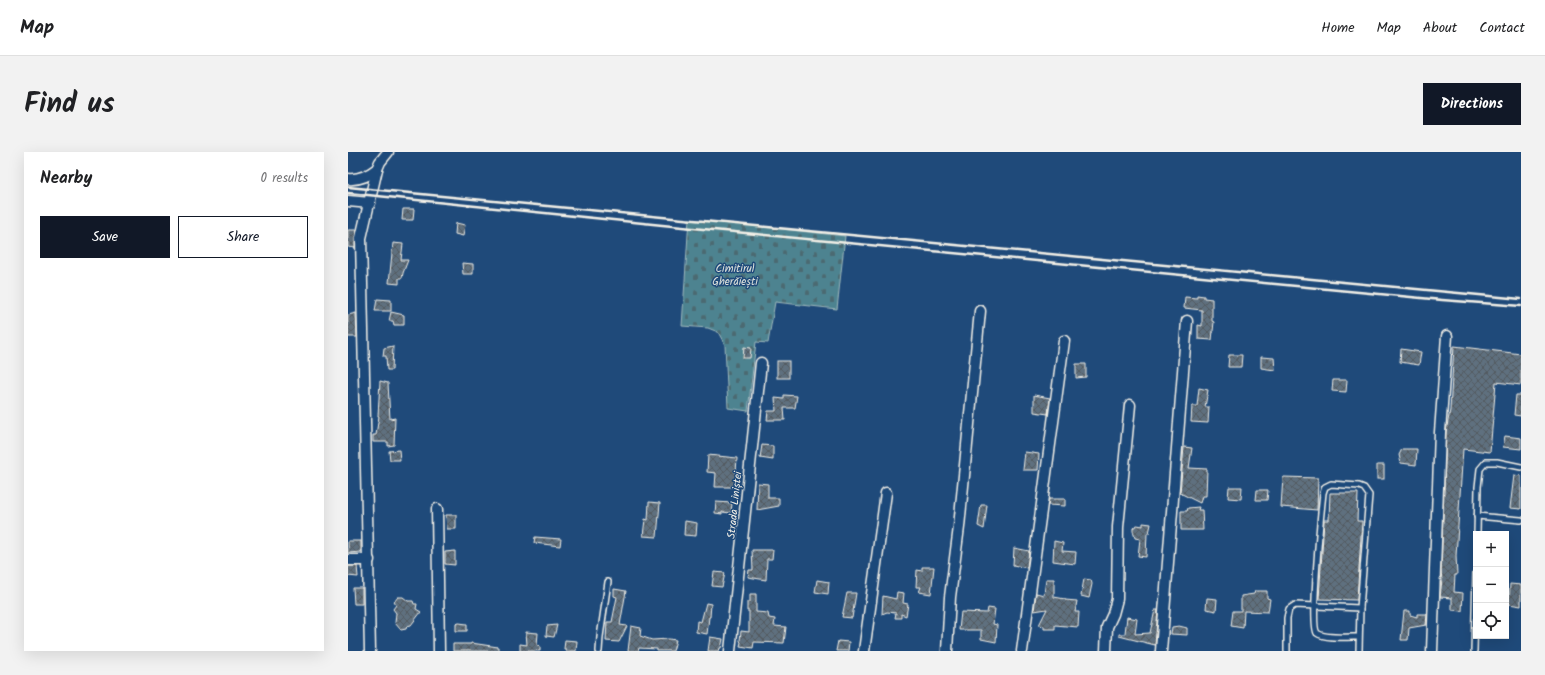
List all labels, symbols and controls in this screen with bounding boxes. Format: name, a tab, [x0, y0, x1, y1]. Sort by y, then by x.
text: Map	[20, 13, 54, 43]
text: Home	[1321, 17, 1355, 39]
text: Map	[1377, 17, 1401, 39]
text: About	[1423, 17, 1457, 39]
text: Contact	[1479, 17, 1525, 39]
text: Find us	[24, 82, 115, 127]
button: Directions	[1423, 83, 1521, 125]
text: Nearby	[40, 165, 92, 192]
text: 0 results	[261, 168, 308, 189]
button: Save	[40, 216, 170, 258]
button: Share	[178, 216, 308, 258]
park label: Cimitirul Gherăiești	[712, 260, 758, 291]
street label: Strada Liniștei	[723, 470, 748, 540]
map controls	[1473, 531, 1509, 639]
button: +	[1473, 531, 1509, 567]
button: −	[1473, 567, 1509, 603]
button: locate	[1473, 603, 1509, 639]

